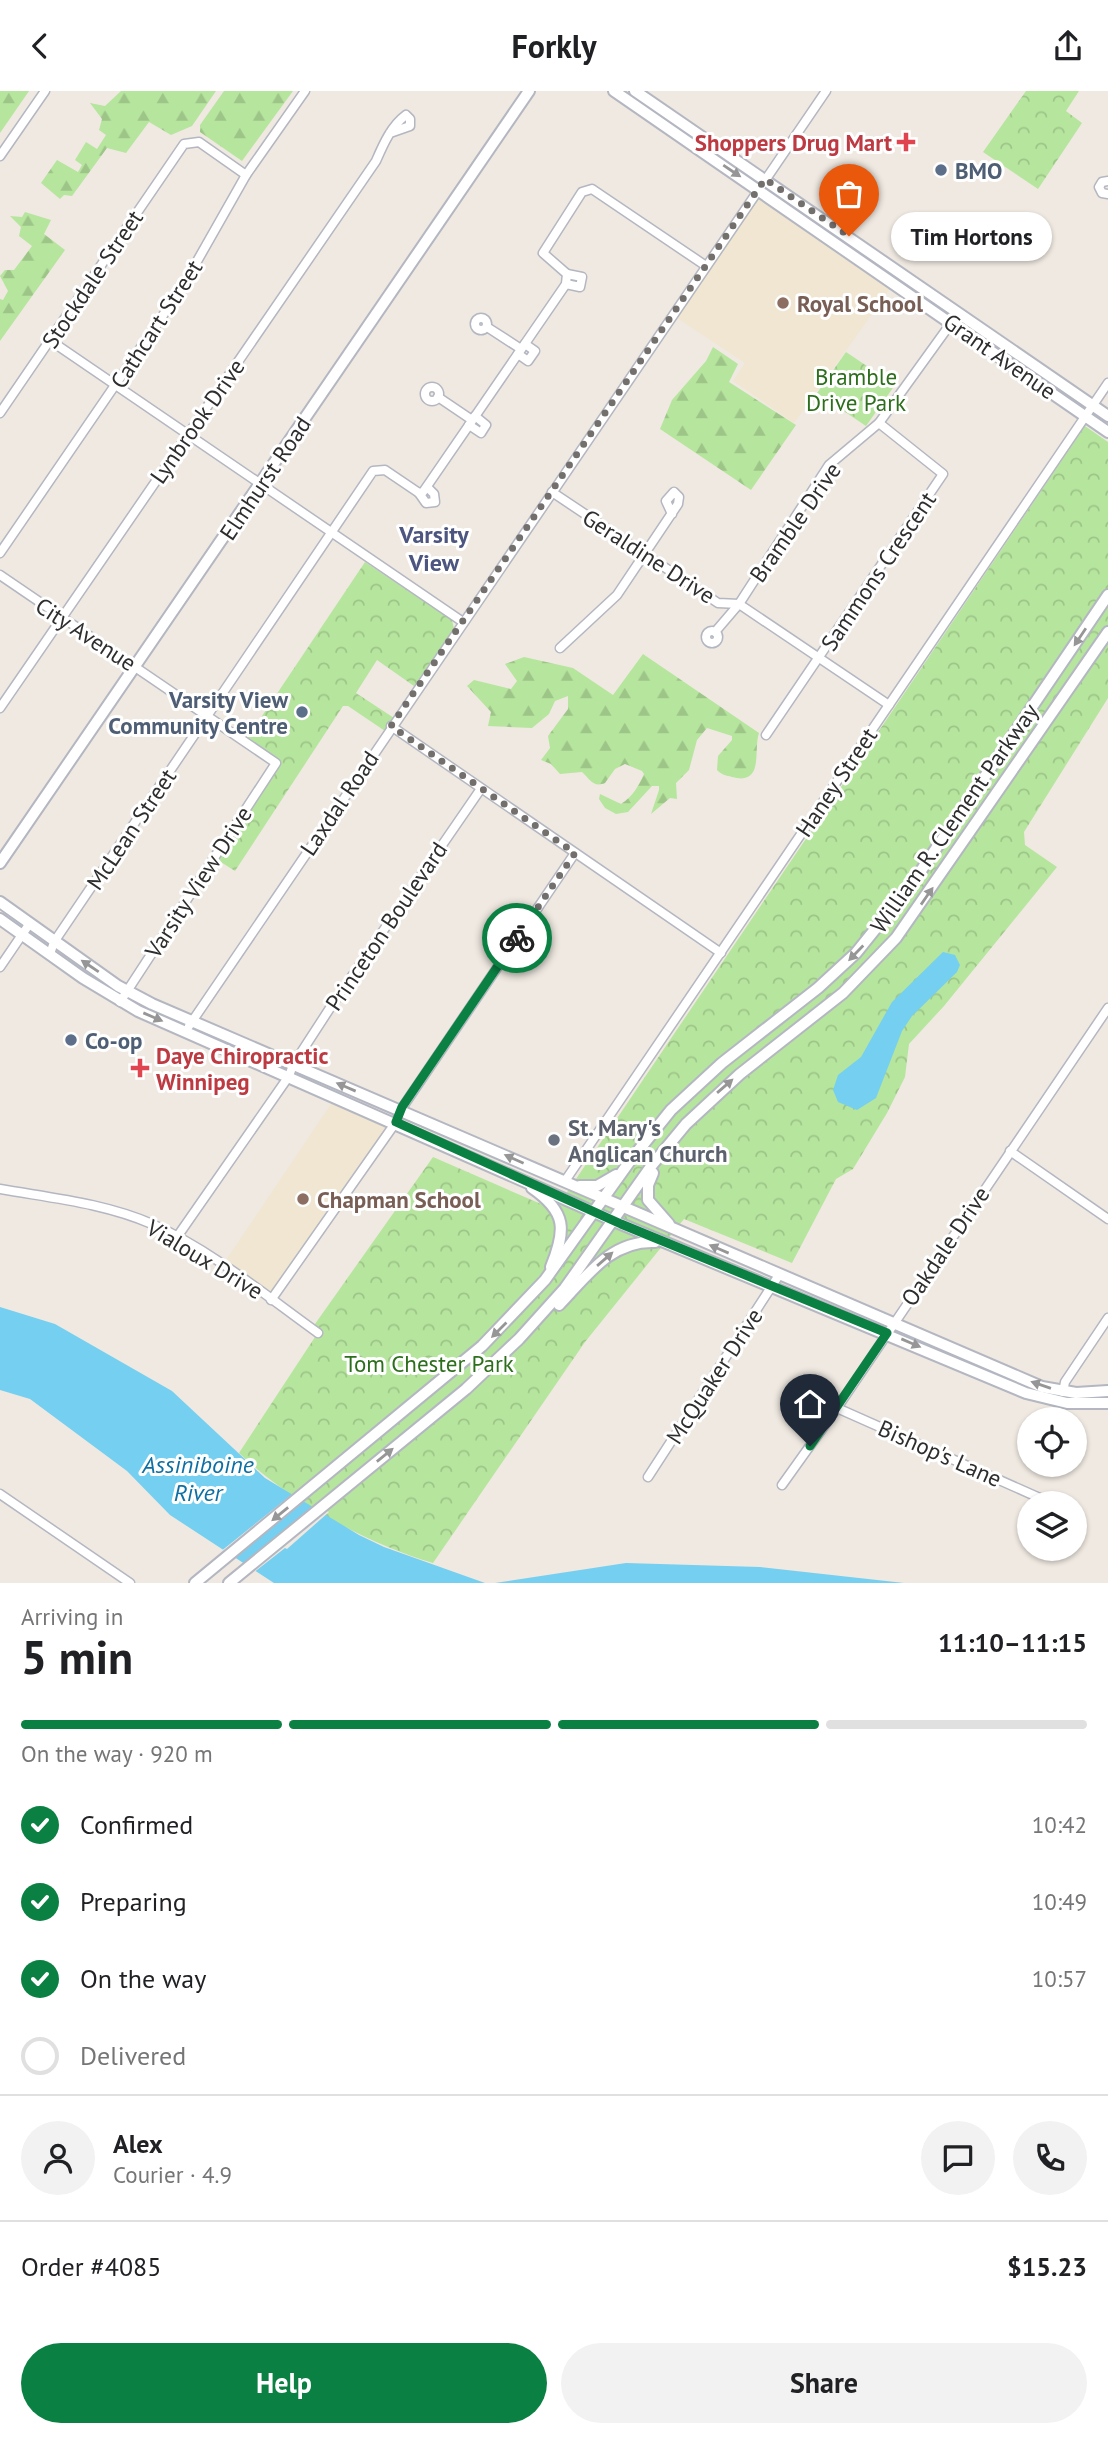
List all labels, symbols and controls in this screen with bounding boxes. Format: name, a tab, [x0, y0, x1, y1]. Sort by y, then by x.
text: Forkly	[511, 25, 597, 67]
icon: back	[21, 27, 59, 65]
icon: share	[1049, 27, 1087, 65]
place label: Shoppers Drug Mart	[695, 128, 892, 157]
marker: Shoppers Drug Mart	[898, 134, 914, 150]
place label: BMO	[955, 156, 1002, 185]
marker: BMO	[933, 162, 949, 178]
one-way arrow	[723, 164, 741, 178]
pin	[819, 164, 879, 236]
icon: bag	[830, 175, 868, 213]
street label: Stockdale Street	[35, 204, 149, 354]
callout: Tim Hortons	[891, 211, 1052, 261]
text: Tim Hortons	[910, 222, 1033, 251]
street label: Cathcart Street	[104, 254, 208, 394]
place label: Royal School	[797, 289, 923, 318]
marker: Royal School	[775, 295, 791, 311]
street label: Grant Avenue	[938, 307, 1062, 405]
street label: Lynbrook Drive	[143, 353, 251, 489]
park label: Bramble Drive Park	[806, 362, 906, 417]
street label: Elmhurst Road	[213, 411, 317, 545]
street label: Bramble Drive	[743, 456, 847, 588]
street label: Sammons Crescent	[814, 486, 942, 656]
street label: Geraldine Drive	[577, 502, 721, 610]
district label: Varsity View	[398, 519, 469, 578]
street label: City Avenue	[30, 591, 142, 677]
one-way arrow	[1073, 628, 1087, 646]
place label: Varsity View Community Centre	[108, 685, 288, 740]
street label: William R. Clement Parkway	[864, 697, 1045, 938]
marker: Varsity View Community Centre	[294, 704, 310, 720]
street label: Haney Street	[789, 722, 883, 842]
street label: Laxdal Road	[293, 745, 385, 861]
street label: McLean Street	[80, 763, 182, 895]
street label: Varsity View Drive	[138, 801, 258, 964]
street label: Princeton Boulevard	[319, 836, 453, 1016]
one-way arrow	[920, 887, 933, 906]
courier	[482, 903, 552, 973]
icon: bike	[498, 919, 536, 957]
one-way arrow	[848, 944, 864, 961]
one-way arrow	[80, 960, 100, 973]
one-way arrow	[142, 1012, 163, 1023]
place label: Co-op	[85, 1026, 142, 1055]
marker: Co-op	[63, 1032, 79, 1048]
place label: Daye Chiropractic Winnipeg	[156, 1041, 328, 1096]
marker: Daye Chiropractic Winnipeg	[130, 1058, 150, 1078]
one-way arrow	[717, 1079, 734, 1094]
one-way arrow	[336, 1082, 357, 1093]
place label: St. Mary's Anglican Church	[568, 1113, 727, 1168]
marker: St. Mary's Anglican Church	[546, 1132, 562, 1148]
one-way arrow	[504, 1153, 524, 1165]
street label: Oakdale Drive	[894, 1181, 996, 1311]
place label: Chapman School	[317, 1185, 481, 1214]
marker: Chapman School	[295, 1191, 311, 1207]
street label: Vialoux Drive	[141, 1212, 269, 1305]
one-way arrow	[708, 1243, 729, 1254]
one-way arrow	[597, 1252, 614, 1267]
street label: McQuaker Drive	[659, 1303, 769, 1449]
one-way arrow	[491, 1321, 508, 1337]
one-way arrow	[900, 1338, 921, 1349]
park label: Tom Chester Park	[344, 1349, 514, 1378]
pin	[780, 1374, 840, 1446]
one-way arrow	[1030, 1379, 1051, 1390]
icon: home	[791, 1385, 829, 1423]
map controls	[1017, 1407, 1087, 1561]
button: locate	[1017, 1407, 1087, 1477]
street label: Bishop's Lane	[874, 1413, 1006, 1493]
one-way arrow	[376, 1448, 394, 1463]
water label: Assiniboine River	[141, 1449, 254, 1508]
button: layers	[1017, 1491, 1087, 1561]
one-way arrow	[272, 1506, 290, 1521]
text: Arriving in	[21, 1602, 123, 1631]
text: 11:10–11:15	[938, 1626, 1087, 1659]
text: 5 min	[21, 1627, 133, 1687]
text: On the way · 920 m	[21, 1739, 213, 1768]
icon: check	[21, 1806, 59, 1844]
text: Confirmed	[80, 1808, 193, 1841]
text: 10:42	[1032, 1810, 1087, 1839]
icon: check	[21, 1883, 59, 1921]
text: Preparing	[80, 1885, 187, 1918]
text: 10:49	[1032, 1887, 1087, 1916]
icon: check	[21, 1960, 59, 1998]
text: On the way	[80, 1962, 206, 1995]
text: 10:57	[1032, 1964, 1087, 1993]
text: Delivered	[80, 2039, 186, 2072]
button: person	[21, 2121, 95, 2195]
button: chat	[921, 2121, 995, 2195]
button: phone	[1013, 2121, 1087, 2195]
text: Alex	[113, 2127, 163, 2160]
text: Courier · 4.9	[113, 2160, 232, 2189]
text: Order #4085	[21, 2250, 161, 2283]
text: $15.23	[1007, 2250, 1087, 2283]
button: Help	[21, 2343, 547, 2423]
button: Share	[561, 2343, 1087, 2423]

